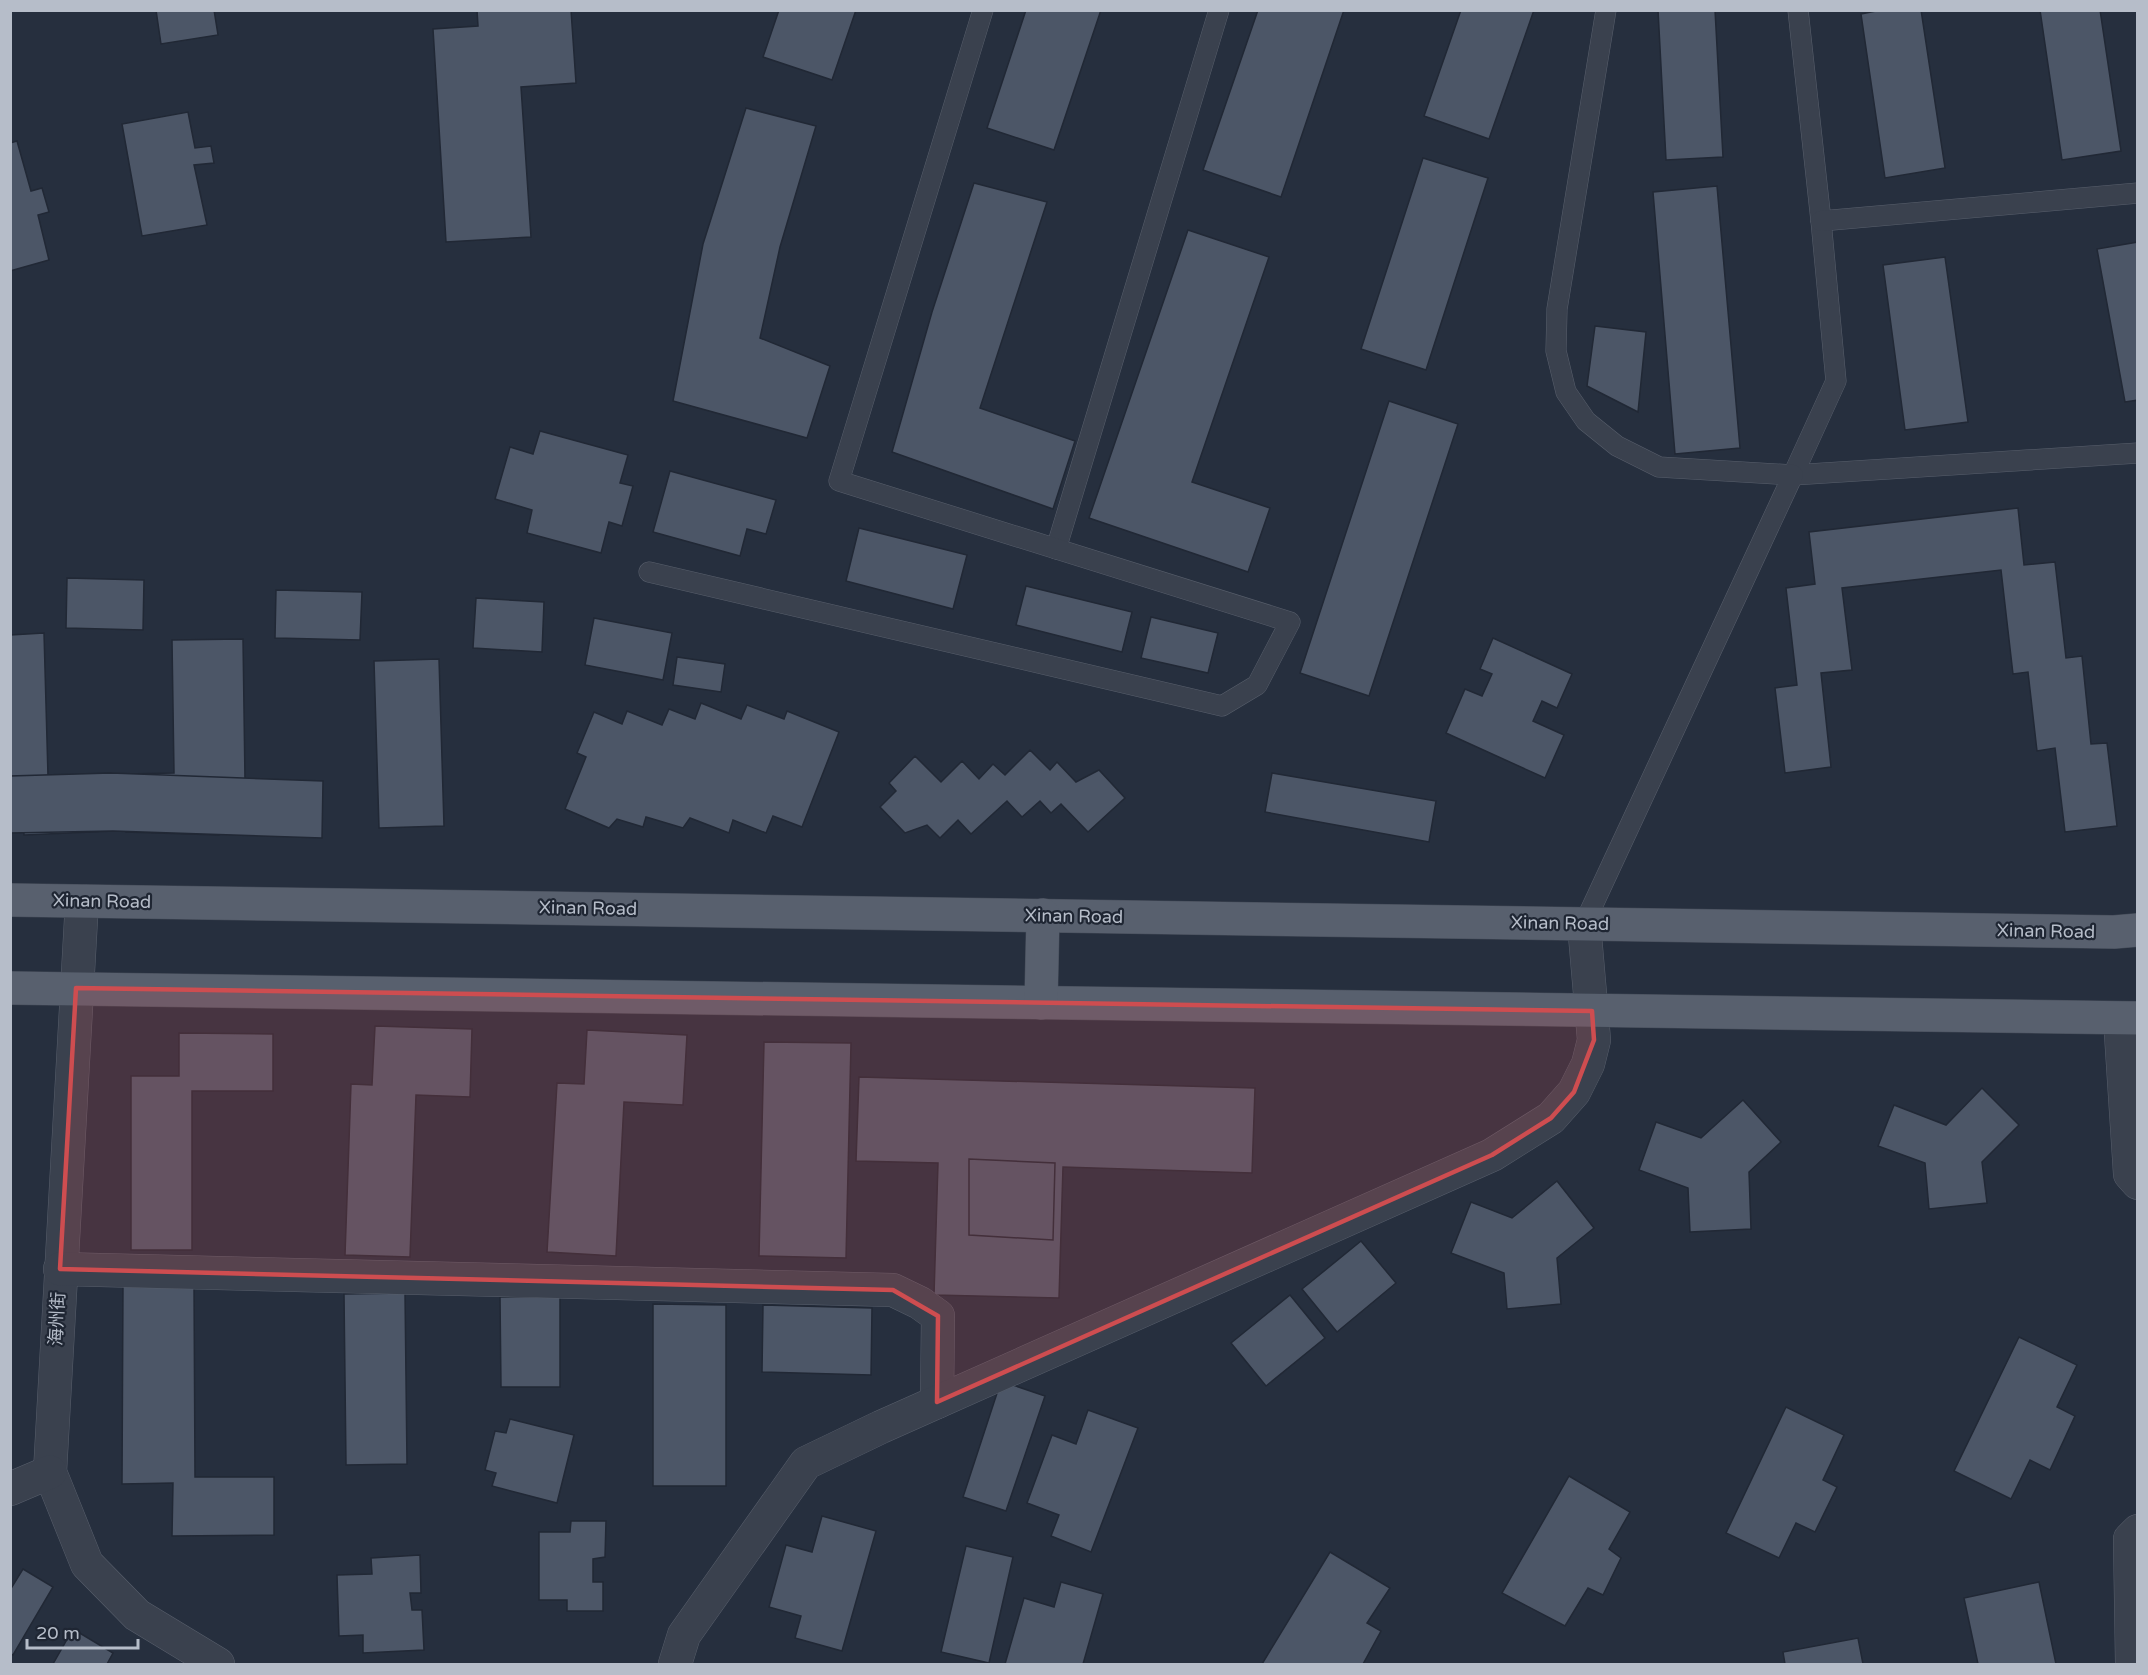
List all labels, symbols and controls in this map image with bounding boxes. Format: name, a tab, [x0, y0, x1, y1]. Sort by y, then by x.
street label: Xinan Road	[53, 889, 151, 913]
street label: Xinan Road	[539, 896, 637, 920]
street label: Xinan Road	[1025, 904, 1123, 928]
street label: Xinan Road	[1511, 911, 1609, 935]
street label: Xinan Road	[1997, 919, 2095, 943]
street label: 海州街	[45, 1291, 69, 1347]
scale bar	[27, 1612, 138, 1650]
text: 20 m	[36, 1622, 80, 1644]

